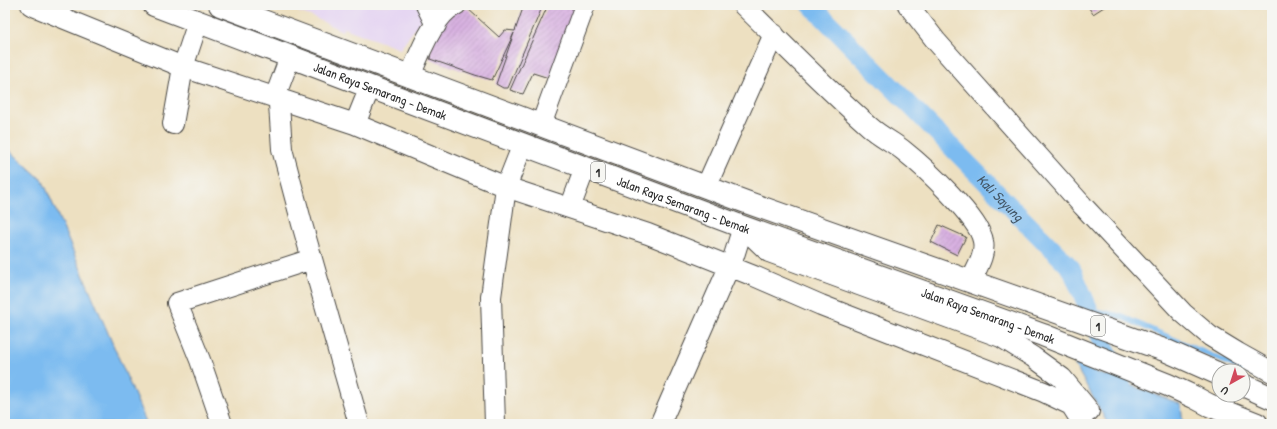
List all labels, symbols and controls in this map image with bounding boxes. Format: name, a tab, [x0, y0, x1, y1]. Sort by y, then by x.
street label: Jalan Raya Semarang - Demak	[311, 57, 450, 124]
road number: 1	[591, 162, 605, 182]
water label: Kali Sayung	[973, 169, 1029, 226]
street label: Jalan Raya Semarang - Demak	[614, 172, 753, 238]
street label: Jalan Raya Semarang - Demak	[919, 283, 1058, 348]
road number: 1	[1091, 316, 1105, 336]
north arrow	[1211, 363, 1251, 403]
text: U	[1218, 383, 1231, 398]

